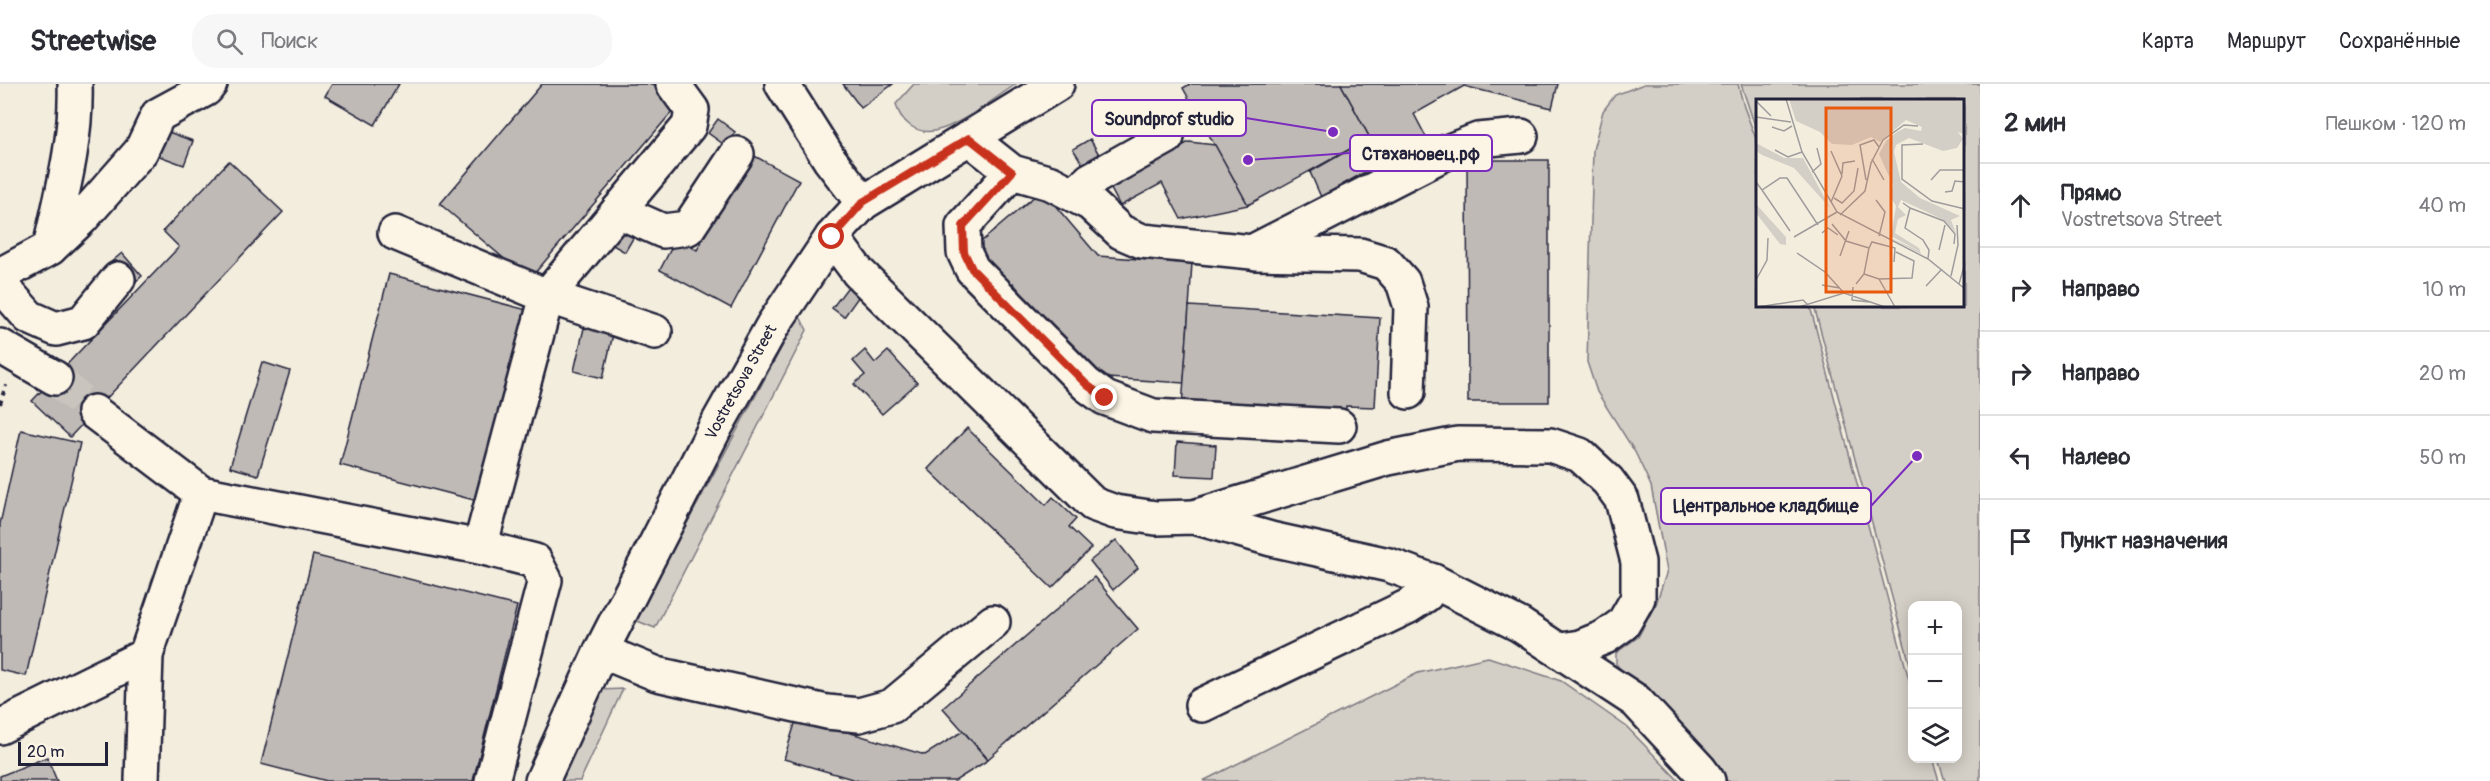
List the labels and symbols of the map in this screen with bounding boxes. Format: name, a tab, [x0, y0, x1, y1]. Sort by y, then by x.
inset map	[1756, 99, 1965, 308]
callout: Soundprof studio	[1092, 100, 1246, 136]
text: Soundprof studio	[1104, 108, 1234, 131]
callout: Стахановец.рф	[1350, 135, 1492, 171]
text: Стахановец.рф	[1362, 143, 1481, 166]
route start	[818, 223, 844, 249]
street label: Vostretsova Street	[701, 320, 782, 443]
route end	[1091, 384, 1117, 410]
callout: Центральное кладбище	[1661, 488, 1871, 524]
text: Центральное кладбище	[1673, 495, 1860, 518]
scale bar	[18, 739, 108, 766]

